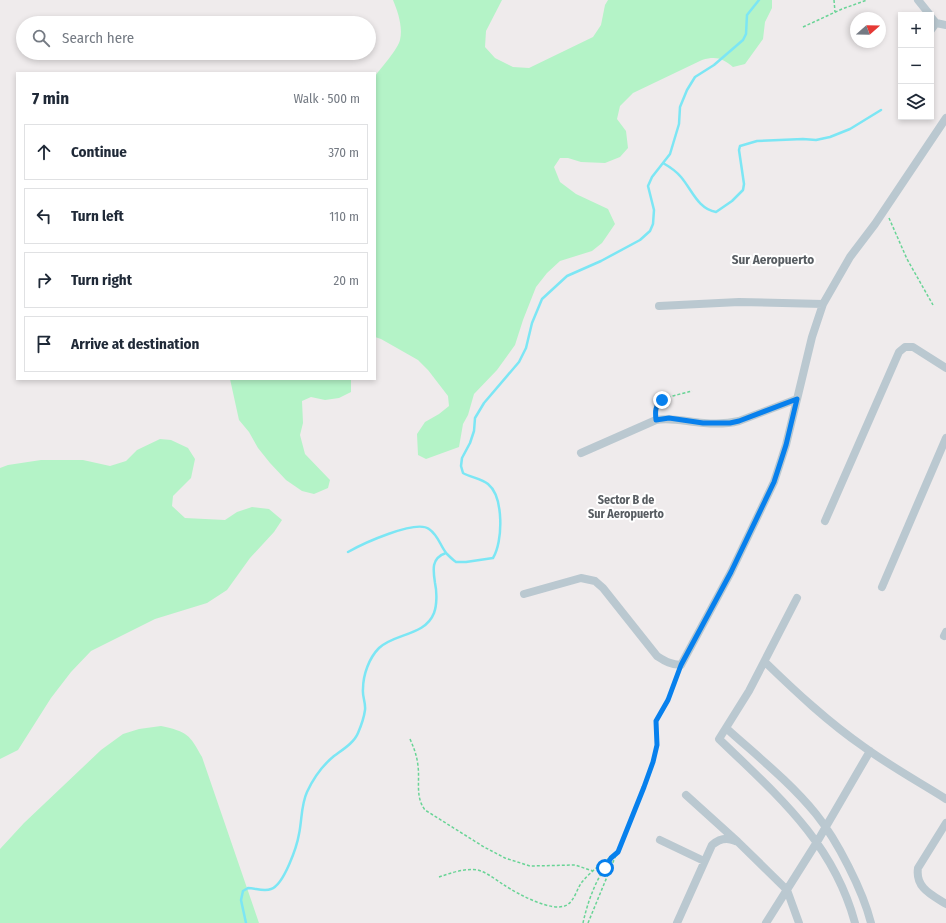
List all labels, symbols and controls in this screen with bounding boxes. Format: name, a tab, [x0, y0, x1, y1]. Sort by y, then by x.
north arrow	[850, 12, 886, 48]
map controls	[898, 12, 934, 120]
button: +	[898, 12, 934, 48]
search box	[16, 16, 376, 60]
icon: search	[30, 27, 52, 49]
text: Search here	[62, 29, 134, 47]
button: −	[898, 48, 934, 84]
button: layers	[898, 84, 934, 120]
text: 7 min	[32, 88, 69, 109]
text: Walk · 500 m	[293, 91, 360, 106]
icon: ahead	[33, 141, 55, 163]
text: Continue	[71, 143, 127, 161]
text: 370 m	[328, 145, 359, 160]
icon: left	[33, 205, 55, 227]
text: Turn left	[71, 207, 124, 225]
text: 110 m	[329, 209, 359, 224]
district label: Sur Aeropuerto	[732, 252, 814, 267]
icon: right	[33, 269, 55, 291]
text: Turn right	[71, 271, 132, 289]
text: 20 m	[333, 273, 359, 288]
icon: arrive	[33, 333, 55, 355]
text: Arrive at destination	[71, 335, 199, 353]
route end	[653, 391, 671, 409]
district label: Sector B de Sur Aeropuerto	[588, 493, 665, 521]
route start	[596, 859, 614, 877]

